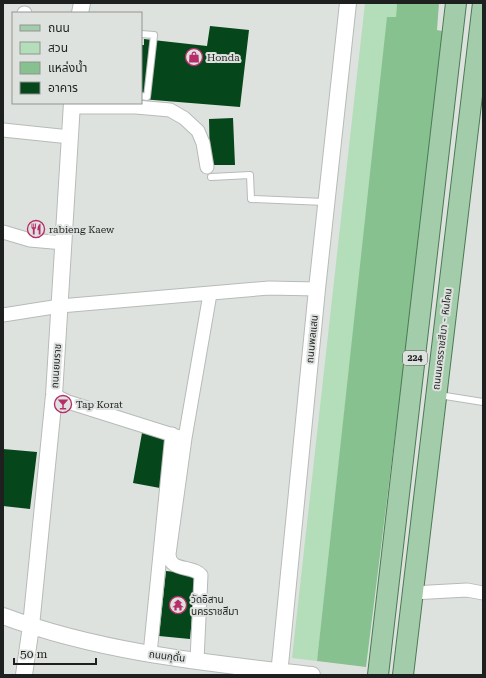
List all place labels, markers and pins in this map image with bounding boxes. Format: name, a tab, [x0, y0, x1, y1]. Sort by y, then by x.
shop icon: Honda	[184, 47, 204, 67]
place label: Honda	[207, 52, 240, 63]
restaurant icon: rabieng Kaew	[26, 219, 46, 239]
place label: rabieng Kaew	[49, 224, 115, 235]
bar icon: Tap Korat	[53, 394, 73, 414]
place label: Tap Korat	[76, 399, 123, 410]
place label: วัดอิสาน นครราชสีมา	[191, 594, 239, 617]
temple icon: วัดอิสาน นครราชสีมา	[168, 595, 188, 615]

